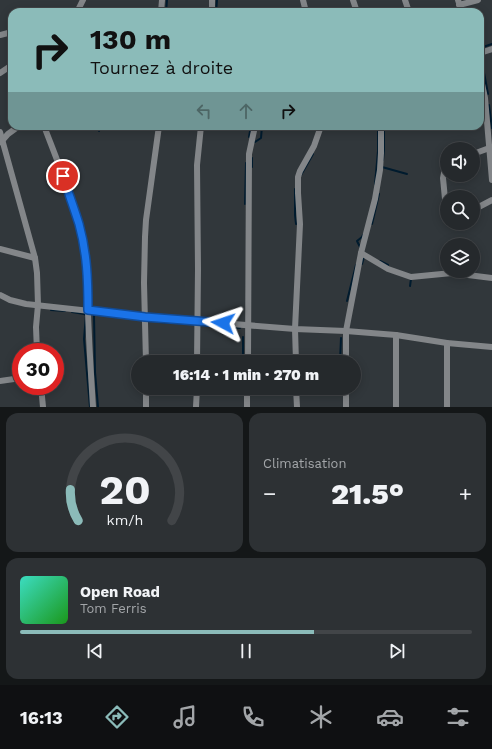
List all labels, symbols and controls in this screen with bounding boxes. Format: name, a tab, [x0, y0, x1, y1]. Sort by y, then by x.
text: 130 m	[90, 23, 171, 56]
icon: right	[24, 24, 76, 76]
text: Tournez à droite	[90, 57, 233, 78]
icon: left	[193, 100, 215, 122]
icon: ahead	[235, 100, 257, 122]
icon: right	[277, 100, 299, 122]
map controls	[440, 142, 480, 278]
button: sound	[440, 142, 480, 182]
pin	[46, 159, 80, 193]
icon: arrive	[52, 165, 74, 187]
button: search	[440, 190, 480, 230]
button: layers	[440, 238, 480, 278]
position arrow	[202, 302, 244, 344]
speed limit sign: 30	[12, 343, 64, 395]
text: 16:14 · 1 min · 270 m	[173, 366, 319, 384]
text: Climatisation	[263, 456, 346, 471]
text: 20	[99, 464, 150, 513]
text: 21.5°	[331, 476, 404, 511]
text: −	[263, 481, 276, 506]
text: +	[459, 481, 472, 506]
text: km/h	[106, 511, 143, 527]
text: Open Road	[80, 583, 160, 601]
text: Tom Ferris	[80, 601, 147, 616]
icon: previous	[84, 640, 106, 662]
icon: pause	[235, 640, 257, 662]
icon: next	[386, 640, 408, 662]
icon: directions	[103, 703, 131, 731]
icon: music	[171, 703, 199, 731]
icon: phone	[239, 703, 267, 731]
icon: climate	[307, 703, 335, 731]
icon: car	[376, 703, 404, 731]
icon: filters	[444, 703, 472, 731]
text: 16:13	[20, 707, 63, 728]

